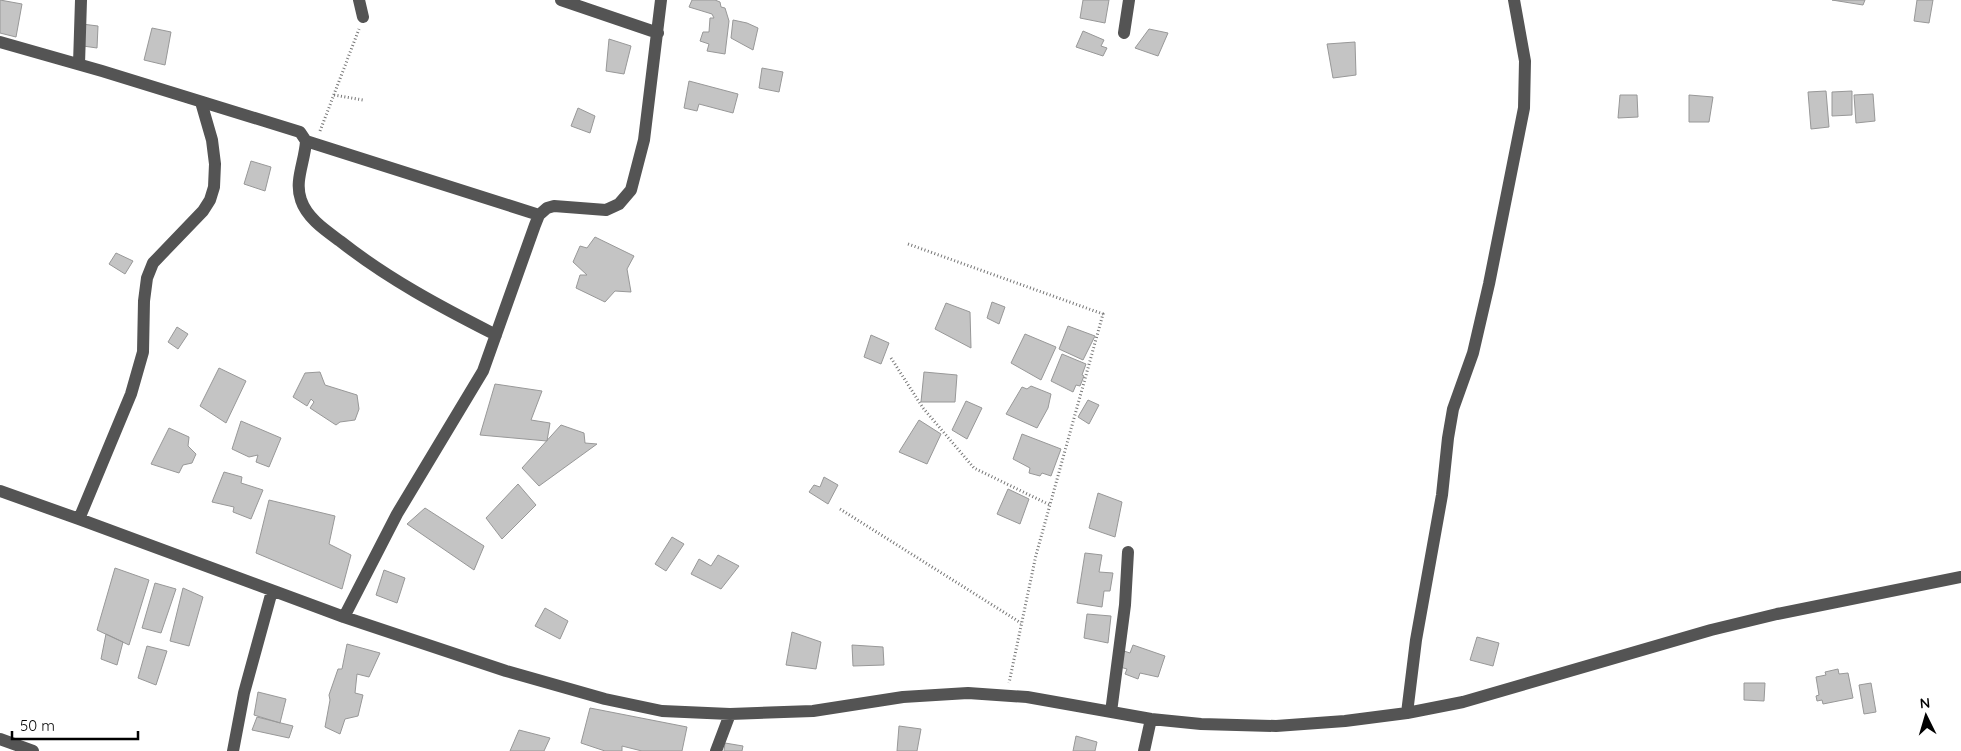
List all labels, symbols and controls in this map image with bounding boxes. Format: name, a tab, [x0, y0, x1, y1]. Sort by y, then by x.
north arrow	[1901, 691, 1951, 741]
text: N	[1919, 694, 1931, 712]
scale bar	[12, 708, 139, 740]
text: 50 m	[20, 716, 55, 735]

